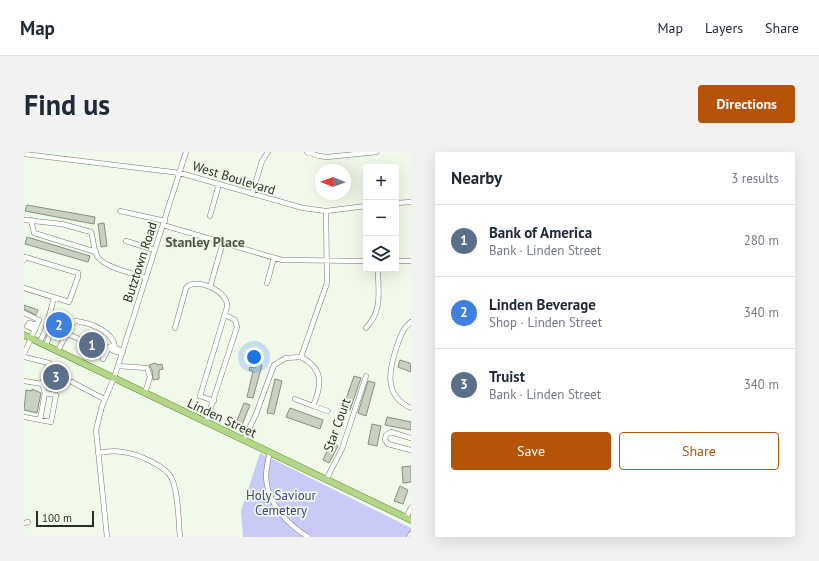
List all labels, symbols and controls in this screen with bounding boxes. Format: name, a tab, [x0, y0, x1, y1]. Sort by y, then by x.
text: Map	[20, 16, 55, 40]
text: Map	[657, 19, 683, 37]
text: Layers	[705, 19, 743, 37]
text: Share	[765, 19, 799, 37]
button: Directions	[698, 85, 795, 123]
text: Find us	[24, 86, 110, 123]
street label: West Boulevard	[190, 157, 278, 199]
north arrow	[315, 164, 351, 200]
map controls	[363, 164, 399, 272]
button: +	[363, 164, 399, 200]
text: Nearby	[451, 167, 502, 189]
text: 3 results	[731, 170, 779, 187]
button: −	[363, 200, 399, 236]
street label: Butztown Road	[119, 220, 161, 304]
text: Bank of America	[489, 223, 592, 242]
text: 1	[460, 232, 468, 249]
text: 280 m	[744, 232, 779, 249]
district label: Stanley Place	[165, 233, 245, 251]
button: layers	[363, 236, 399, 272]
text: Bank · Linden Street	[489, 242, 601, 259]
text: Linden Beverage	[489, 295, 596, 314]
text: 2	[460, 304, 468, 321]
text: 340 m	[744, 304, 779, 321]
pin: 2	[46, 310, 72, 340]
text: Shop · Linden Street	[489, 314, 602, 331]
pin: 1	[79, 330, 105, 360]
your location	[244, 347, 264, 367]
pin: 3	[43, 362, 69, 392]
text: Truist	[489, 367, 525, 386]
text: 3	[460, 376, 468, 393]
text: 340 m	[744, 376, 779, 393]
text: Bank · Linden Street	[489, 386, 601, 403]
street label: Linden Street	[185, 395, 260, 442]
street label: Star Court	[319, 395, 355, 454]
button: Save	[451, 432, 611, 470]
button: Share	[619, 432, 779, 470]
park label: Holy Saviour Cemetery	[246, 487, 317, 519]
scale bar	[36, 509, 94, 528]
text: 100 m	[42, 511, 72, 525]

